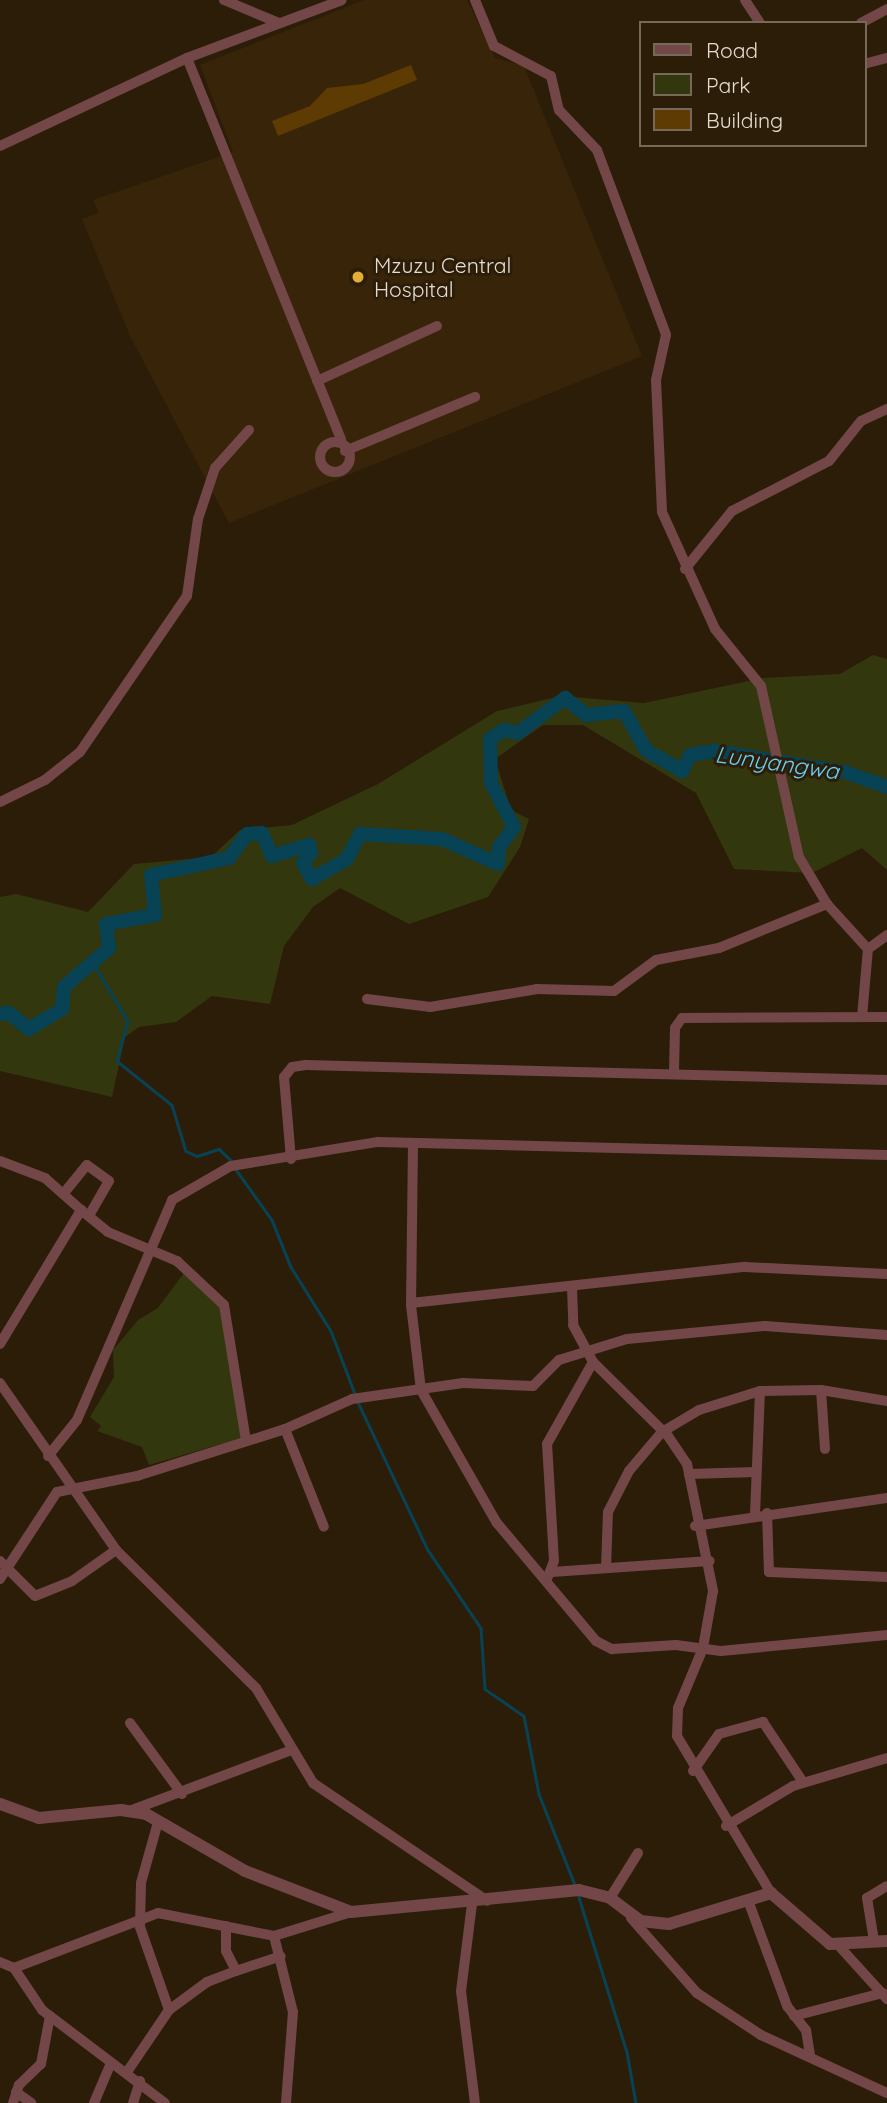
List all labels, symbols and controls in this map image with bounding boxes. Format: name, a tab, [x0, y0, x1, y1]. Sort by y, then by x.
legend	[638, 21, 866, 147]
text: Road	[706, 37, 758, 63]
text: Park	[706, 72, 750, 98]
text: Building	[706, 107, 783, 133]
place label: Mzuzu Central Hospital	[374, 252, 511, 302]
marker: Mzuzu Central Hospital	[348, 267, 368, 287]
water label: Lunyangwa	[713, 741, 841, 785]

